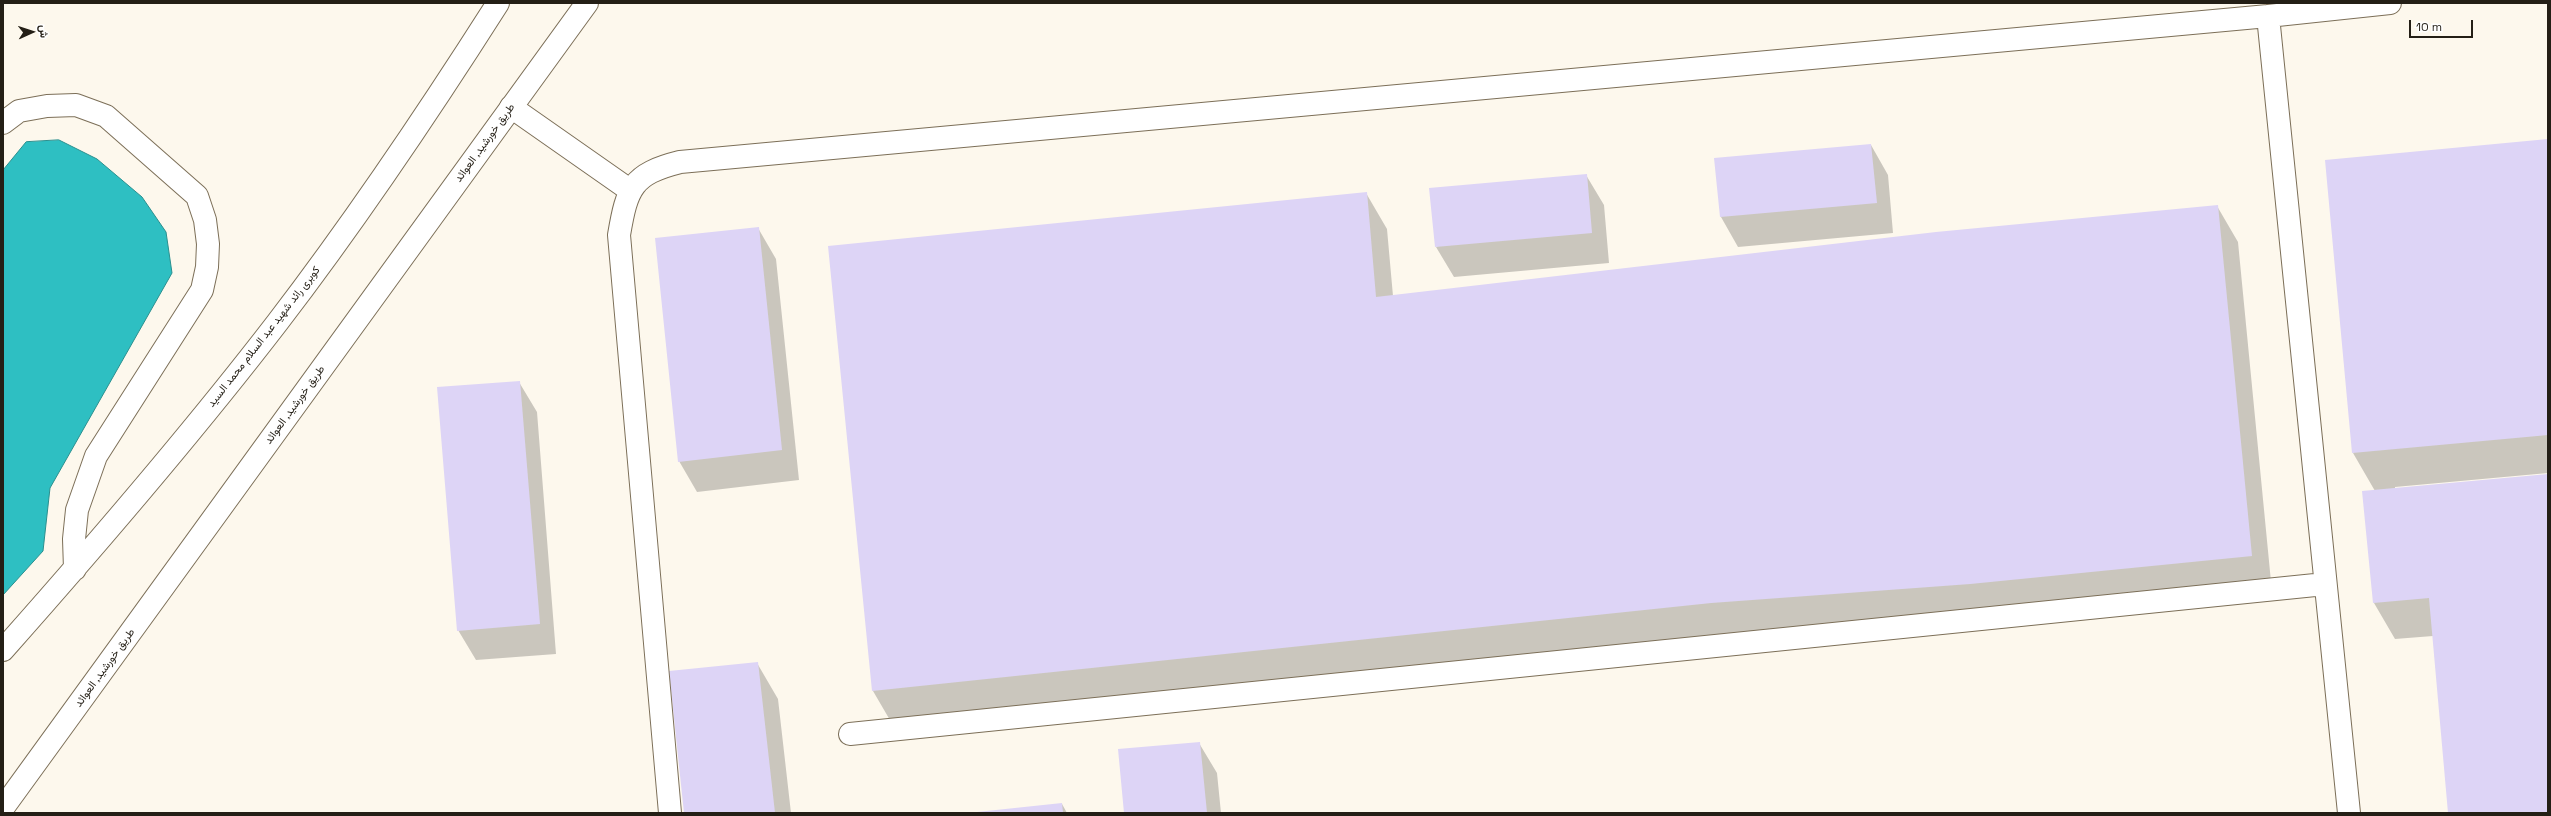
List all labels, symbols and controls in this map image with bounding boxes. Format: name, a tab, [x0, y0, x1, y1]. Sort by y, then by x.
north arrow	[12, 12, 52, 52]
scale bar	[2411, 12, 2475, 38]
text: 10 m	[2416, 19, 2442, 35]
text: ش	[37, 24, 51, 38]
street label: طريق خورشيد, العوائد	[452, 101, 518, 185]
street label: كوبرى رائد شهيد عبد السلام محمد السيد	[205, 264, 323, 410]
street label: طريق خورشيد, العوائد	[262, 363, 328, 447]
street label: طريق خورشيد, العوائد	[72, 626, 138, 710]

